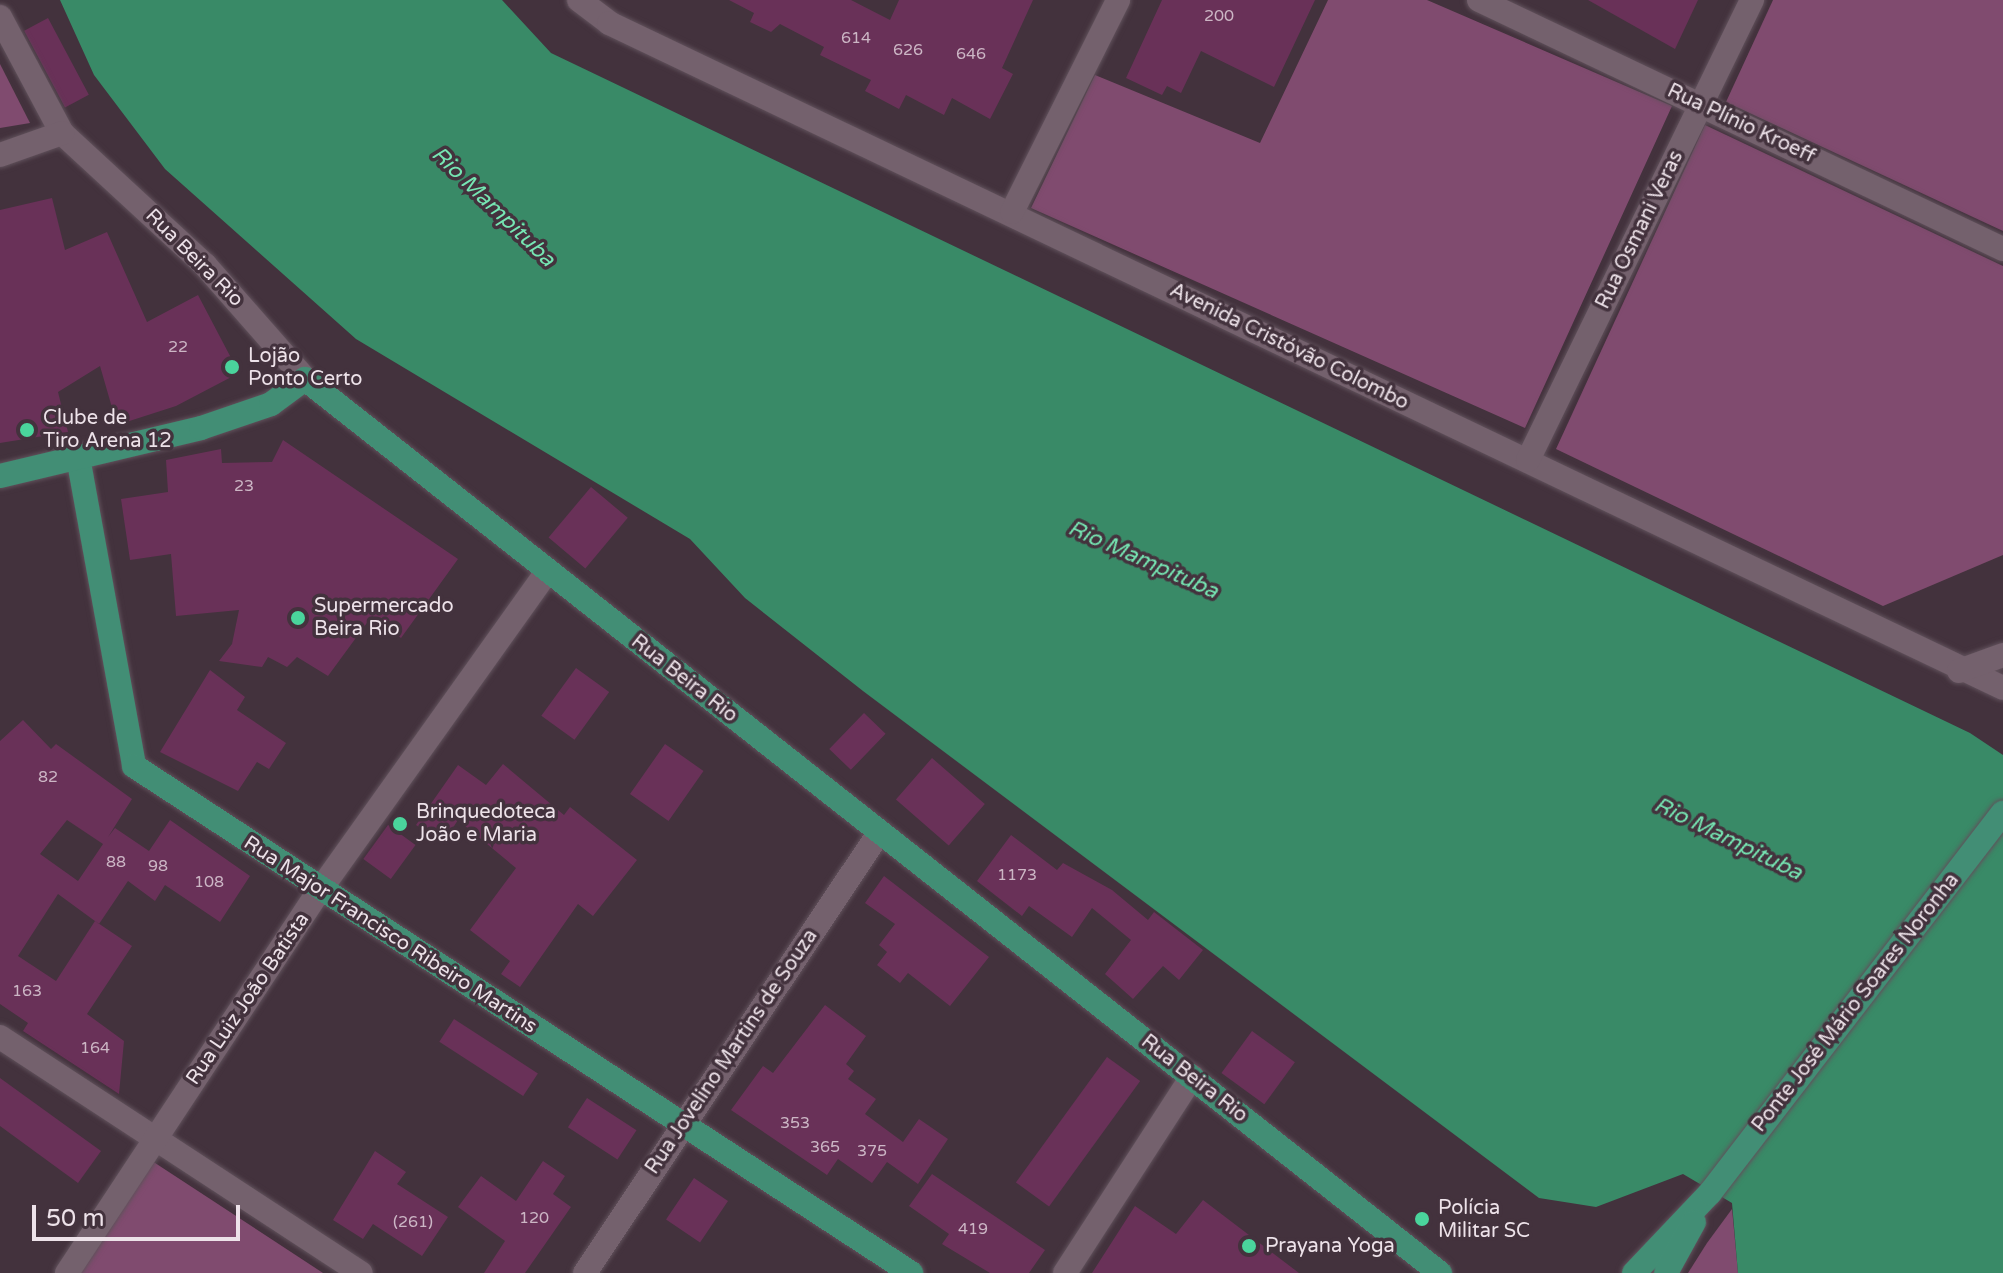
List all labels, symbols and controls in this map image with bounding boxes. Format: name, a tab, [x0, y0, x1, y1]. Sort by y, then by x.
house number: 200	[1204, 6, 1234, 26]
house number: 614	[841, 28, 871, 48]
house number: 626	[893, 40, 923, 60]
house number: 646	[956, 44, 986, 64]
street label: Rua Plínio Kroeff	[1663, 79, 1819, 169]
water label: Rio Mampituba	[426, 141, 560, 273]
street label: Rua Osmani Veras	[1591, 147, 1689, 313]
street label: Rua Beira Rio	[140, 204, 248, 312]
street label: Avenida Cristóvão Colombo	[1166, 279, 1412, 415]
house number: 22	[168, 337, 188, 357]
place label: Lojão Ponto Certo	[248, 344, 362, 391]
marker: Lojão Ponto Certo	[223, 358, 241, 376]
place label: Clube de Tiro Arena 12	[43, 406, 172, 453]
marker: Clube de Tiro Arena 12	[18, 421, 36, 439]
house number: 23	[234, 476, 254, 496]
water label: Rio Mampituba	[1064, 515, 1222, 605]
place label: Supermercado Beira Rio	[314, 594, 454, 641]
marker: Supermercado Beira Rio	[289, 609, 307, 627]
street label: Rua Beira Rio	[626, 630, 742, 728]
house number: 82	[38, 767, 58, 787]
water label: Rio Mampituba	[1650, 792, 1806, 886]
place label: Brinquedoteca João e Maria	[416, 800, 556, 847]
marker: Brinquedoteca João e Maria	[391, 815, 409, 833]
street label: Rua Major Francisco Ribeiro Martins	[239, 831, 541, 1039]
house number: 88	[106, 852, 126, 872]
house number: 98	[148, 856, 168, 876]
house number: 1173	[997, 865, 1037, 885]
street label: Ponte José Mário Soares Noronha	[1748, 869, 1964, 1137]
house number: 108	[194, 872, 224, 892]
street label: Rua Luiz João Batista	[181, 908, 315, 1090]
street label: Rua Jovelino Martins de Souza	[641, 925, 823, 1179]
house number: 163	[12, 981, 42, 1001]
street label: Rua Beira Rio	[1136, 1030, 1252, 1128]
house number: 164	[80, 1038, 110, 1058]
house number: 353	[780, 1113, 810, 1133]
house number: 365	[810, 1137, 840, 1157]
house number: 375	[857, 1141, 887, 1161]
scale bar	[36, 1189, 244, 1239]
place label: Polícia Militar SC	[1438, 1196, 1530, 1243]
text: 50 m	[46, 1204, 104, 1233]
house number: 120	[519, 1208, 549, 1228]
marker: Polícia Militar SC	[1413, 1210, 1431, 1228]
house number: (261)	[393, 1212, 433, 1232]
house number: 419	[958, 1219, 988, 1239]
place label: Prayana Yoga	[1265, 1234, 1395, 1258]
marker: Prayana Yoga	[1240, 1237, 1258, 1255]

